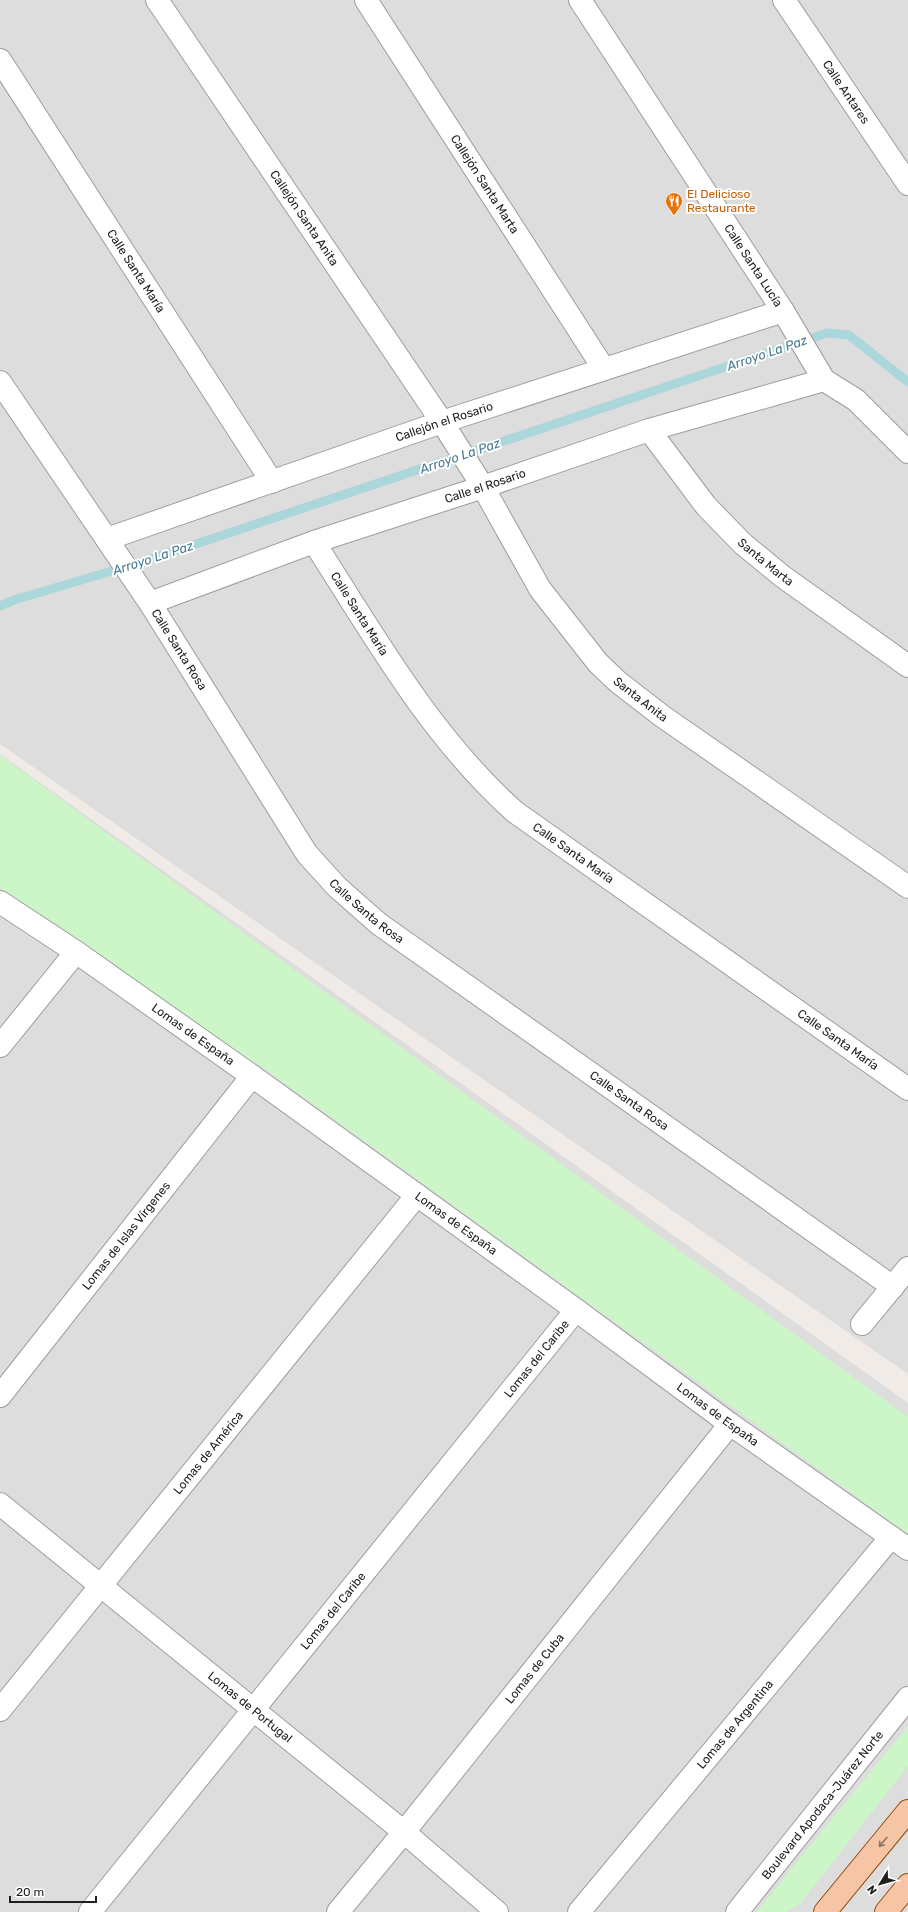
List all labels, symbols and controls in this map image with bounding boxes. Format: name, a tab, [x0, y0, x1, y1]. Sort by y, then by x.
street label: Calle Antares	[820, 58, 872, 127]
street label: Callejón Santa Marta	[448, 132, 522, 236]
street label: Callejón Santa Anita	[267, 168, 341, 268]
place label: El Delicioso Restaurante	[687, 187, 756, 215]
restaurant icon: El Delicioso Restaurante	[664, 191, 684, 216]
street label: Calle Santa Lucía	[721, 222, 785, 309]
street label: Calle Santa María	[104, 227, 168, 315]
water label: Arroyo La Paz	[724, 332, 810, 374]
street label: Callejón el Rosario	[394, 399, 495, 445]
water label: Arroyo La Paz	[417, 435, 503, 477]
street label: Calle el Rosario	[443, 466, 528, 506]
street label: Santa Marta	[735, 536, 796, 589]
water label: Arroyo La Paz	[110, 538, 196, 578]
street label: Calle Santa María	[328, 569, 391, 658]
street label: Calle Santa Rosa	[148, 606, 210, 693]
street label: Santa Anita	[610, 674, 670, 725]
street label: Calle Santa María	[530, 820, 616, 886]
street label: Calle Santa Rosa	[326, 876, 407, 946]
street label: Lomas de España	[149, 1000, 237, 1068]
street label: Calle Santa María	[795, 1006, 881, 1073]
street label: Calle Santa Rosa	[587, 1068, 671, 1133]
street label: Lomas de Islas Vírgenes	[79, 1179, 173, 1293]
street label: Lomas de España	[412, 1189, 500, 1258]
street label: Lomas del Caribe	[501, 1317, 572, 1400]
street label: Lomas de España	[674, 1380, 761, 1449]
street label: Lomas de América	[171, 1408, 246, 1497]
street label: Lomas del Caribe	[298, 1569, 369, 1652]
street label: Lomas de Cuba	[502, 1631, 567, 1706]
street label: Lomas de Portugal	[205, 1669, 295, 1745]
street label: Lomas de Argentina	[694, 1677, 776, 1772]
street label: Boulevard Apodaca-Juárez Norte	[759, 1728, 886, 1882]
one-way arrow	[879, 1836, 888, 1847]
north arrow	[860, 1864, 900, 1904]
scale bar	[10, 1878, 96, 1904]
text: N	[865, 1883, 880, 1897]
text: 20 m	[16, 1885, 44, 1899]

